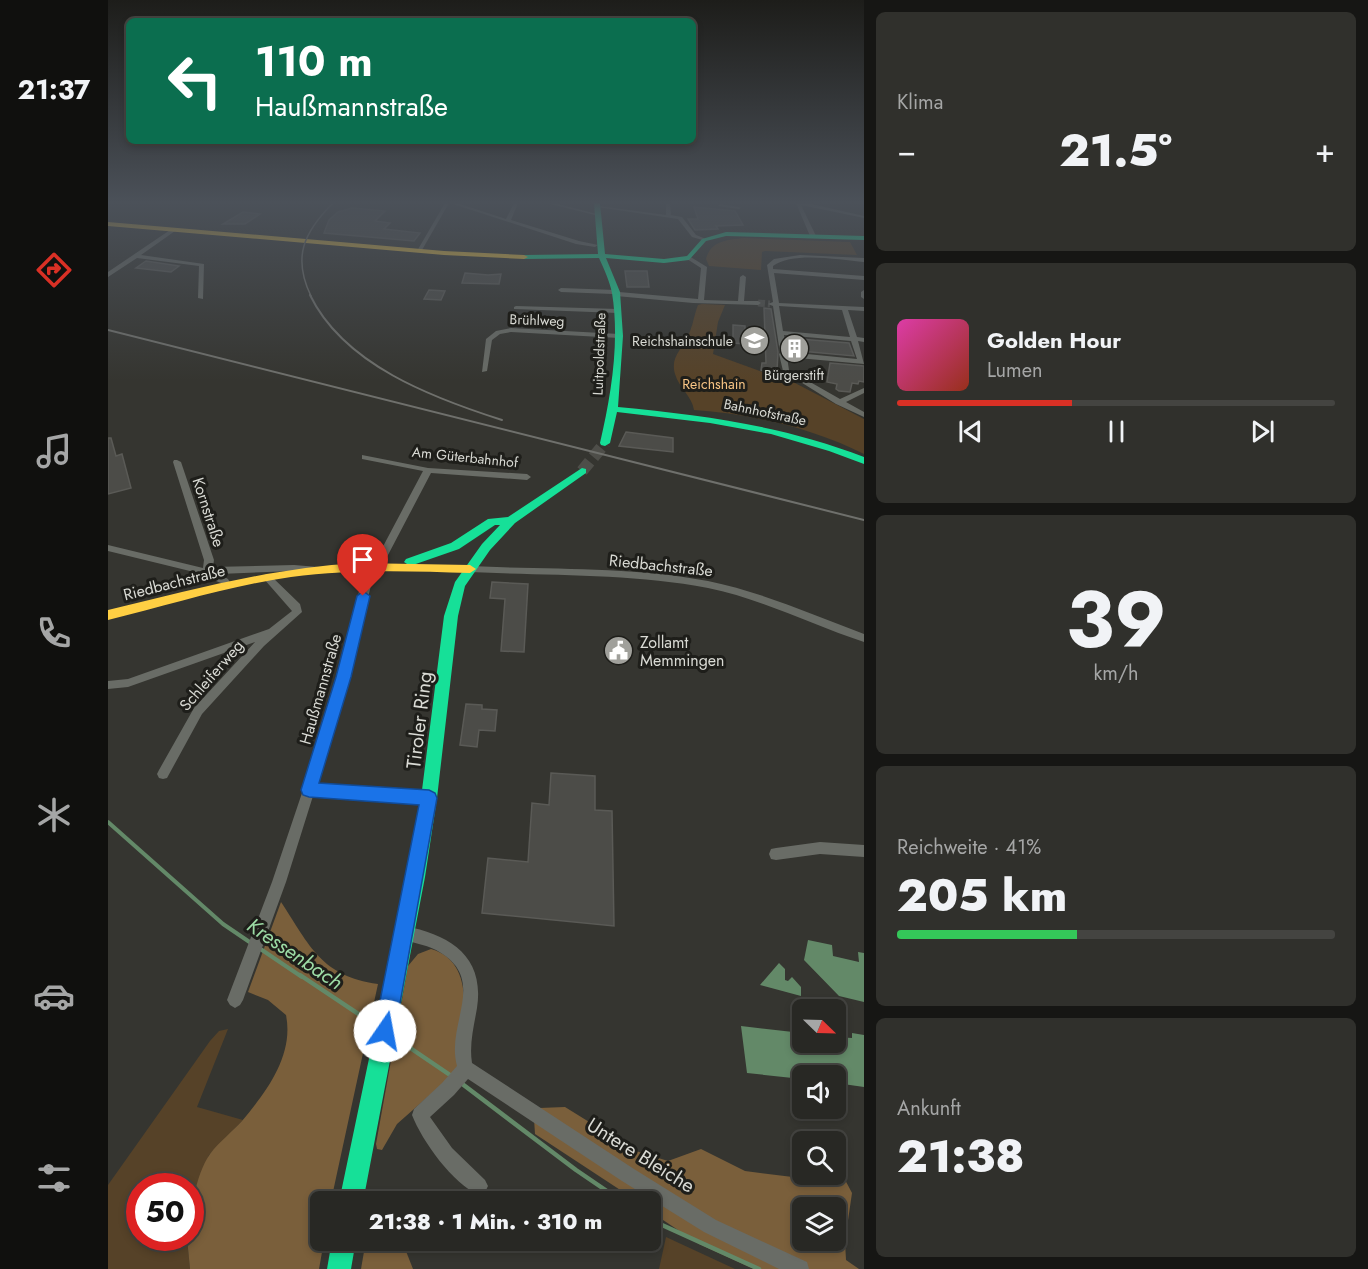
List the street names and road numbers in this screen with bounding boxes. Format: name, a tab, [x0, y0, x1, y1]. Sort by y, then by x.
street label: Brühlweg	[509, 309, 565, 331]
street label: Luitpoldstraße	[588, 312, 610, 396]
street label: Bahnhofstraße	[722, 393, 808, 431]
street label: Am Güterbahnhof	[411, 441, 520, 473]
street label: Kornstraße	[186, 474, 231, 550]
street label: Riedbachstraße	[608, 549, 714, 582]
street label: Riedbachstraße	[121, 559, 227, 606]
street label: Haußmannstraße	[294, 631, 347, 747]
street label: Schleiferweg	[174, 635, 249, 716]
street label: Tiroler Ring	[399, 670, 440, 770]
street label: Untere Bleiche	[581, 1111, 700, 1200]

